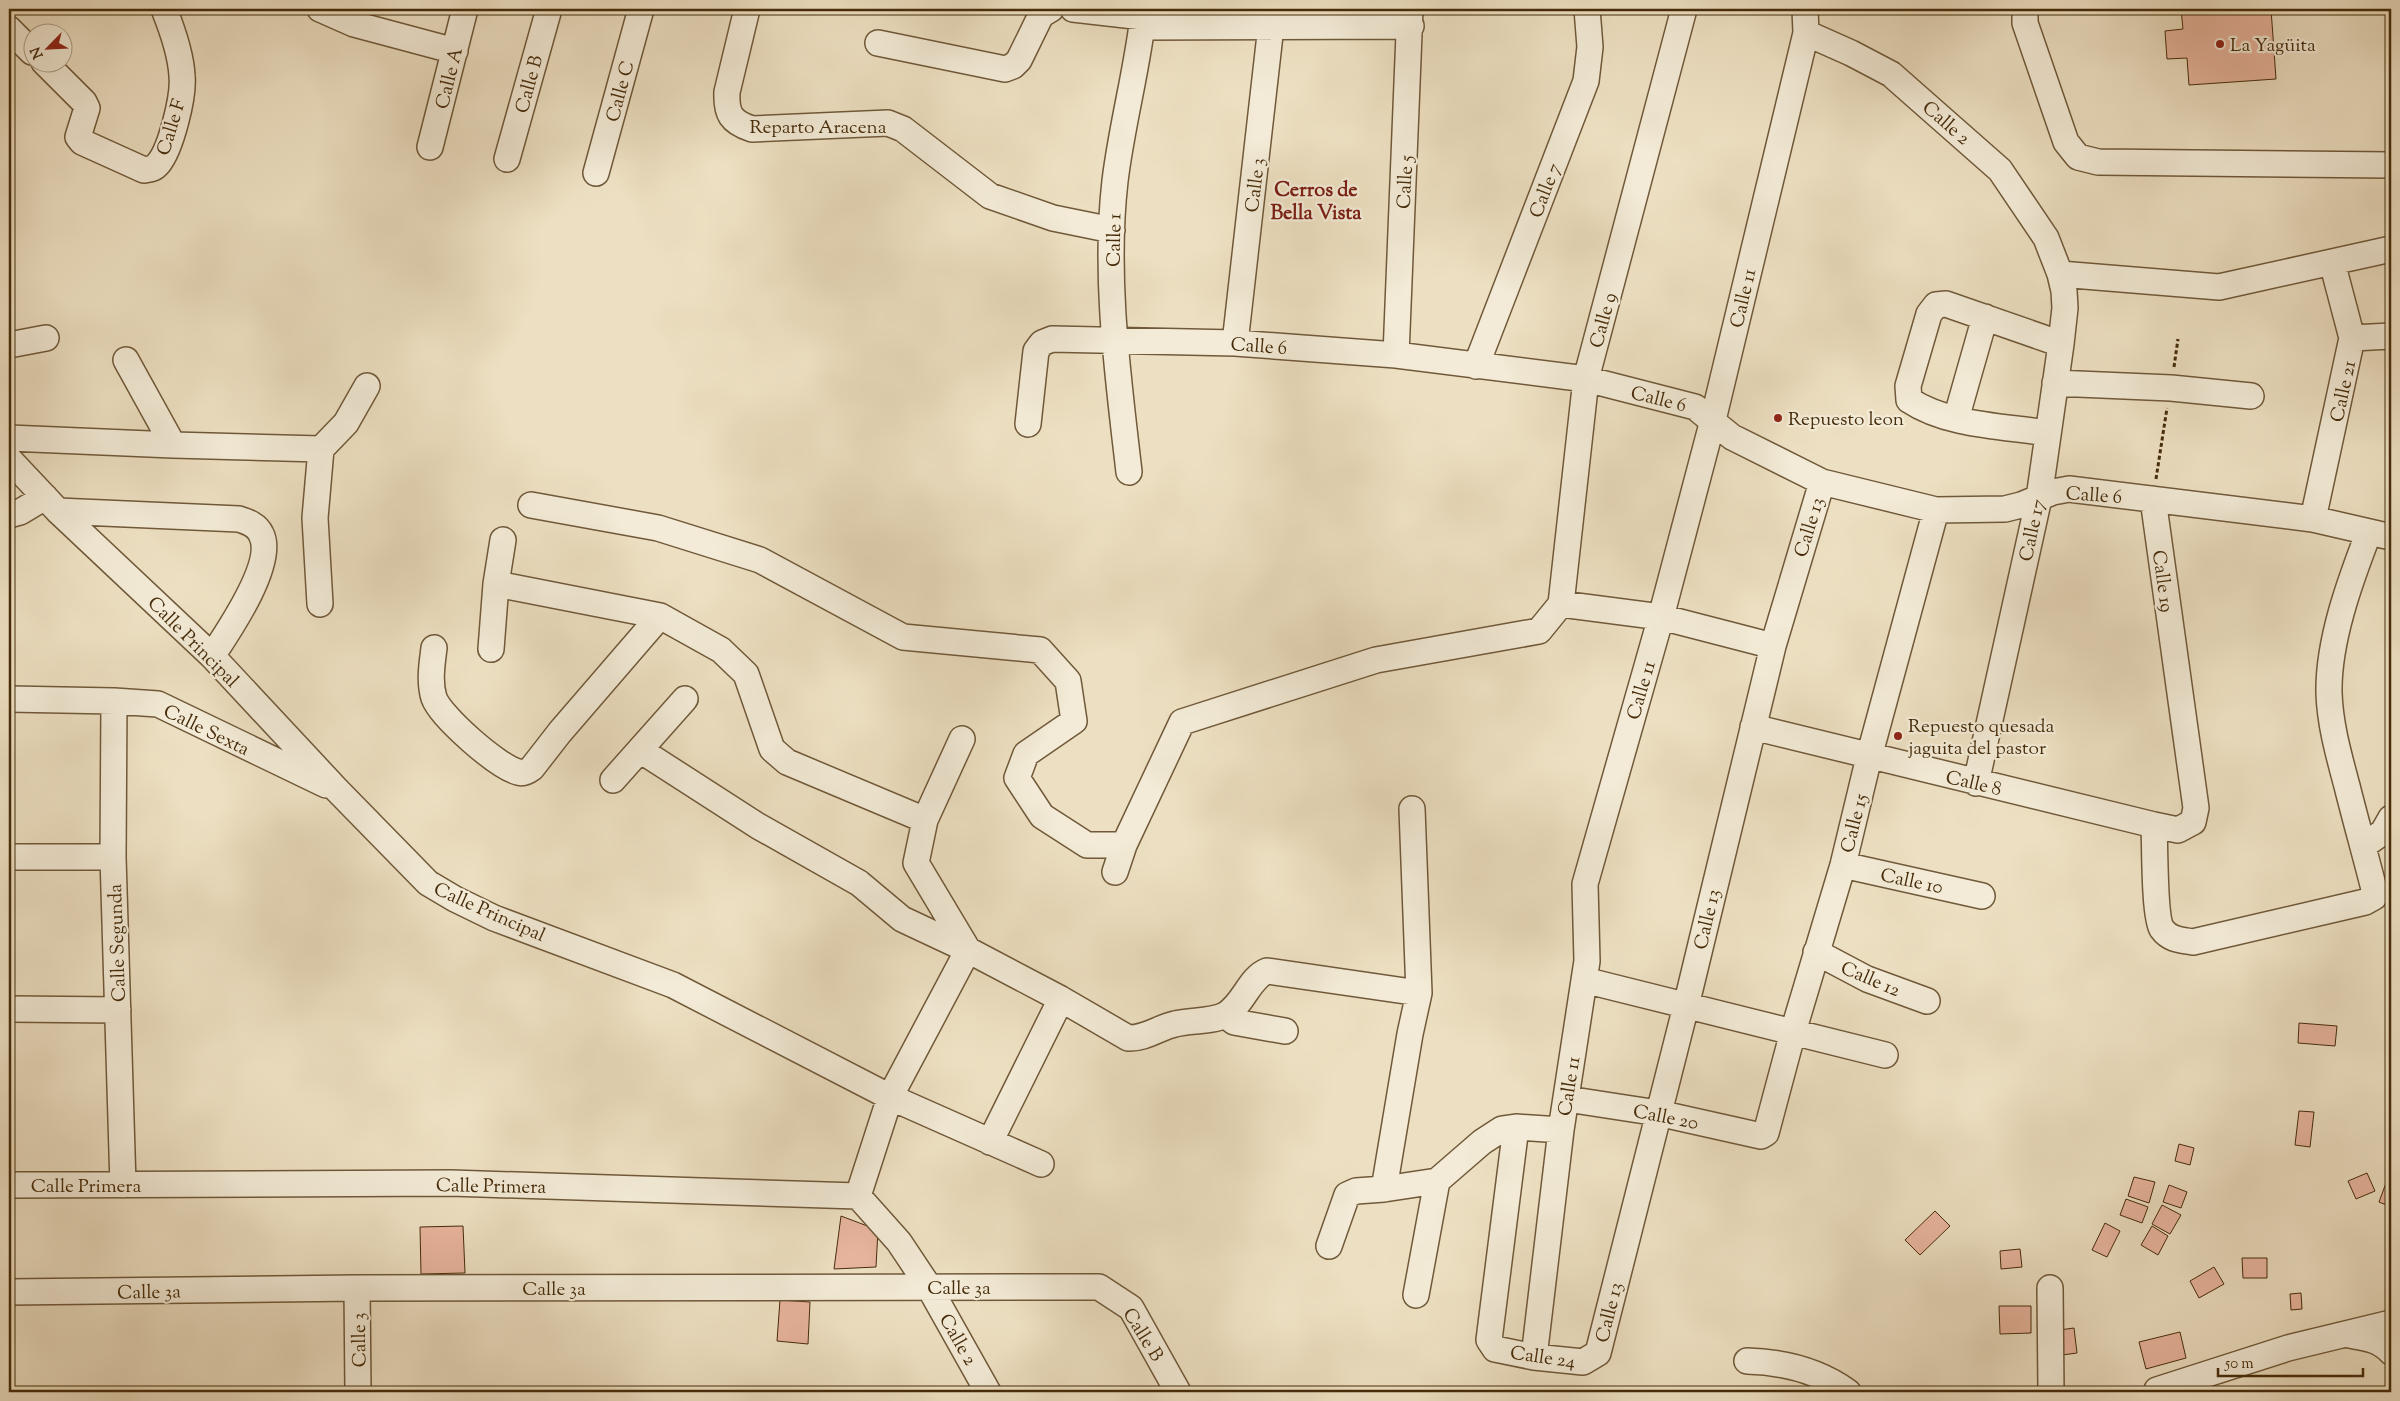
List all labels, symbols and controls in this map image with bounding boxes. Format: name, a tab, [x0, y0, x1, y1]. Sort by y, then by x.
north arrow	[22, 22, 72, 72]
place label: La Yagüita	[2230, 33, 2316, 60]
marker: La Yagüita	[2214, 38, 2226, 50]
text: N	[27, 43, 49, 62]
street label: Calle A	[430, 44, 471, 112]
street label: Calle B	[510, 53, 551, 117]
street label: Calle C	[600, 58, 643, 125]
street label: Calle 2	[1915, 95, 1975, 153]
street label: Calle F	[151, 96, 194, 159]
street label: Reparto Aracena	[750, 115, 887, 142]
street label: Calle 5	[1392, 154, 1421, 210]
street label: Calle 3	[1240, 156, 1273, 214]
street label: Calle 7	[1524, 159, 1569, 222]
district label: Cerros de Bella Vista	[1270, 177, 1362, 229]
street label: Calle 1	[1102, 212, 1129, 267]
street label: Calle 11	[1725, 266, 1764, 331]
street label: Calle 9	[1584, 290, 1625, 351]
street label: Calle 6	[1230, 332, 1288, 363]
street label: Calle 21	[2325, 358, 2364, 425]
street label: Calle 6	[1628, 380, 1689, 420]
place label: Repuesto leon	[1788, 407, 1904, 434]
marker: Repuesto leon	[1772, 412, 1784, 424]
street label: Calle 6	[2065, 481, 2123, 512]
street label: Calle 13	[1789, 494, 1832, 561]
street label: Calle 17	[2014, 496, 2053, 564]
street label: Calle 19	[2144, 548, 2179, 614]
street label: Calle Principal	[140, 591, 244, 695]
street label: Calle 11	[1621, 658, 1664, 723]
street label: Calle Sexta	[158, 699, 254, 764]
place label: Repuesto quesada jaguita del pastor	[1908, 714, 2054, 763]
marker: Repuesto quesada jaguita del pastor	[1892, 730, 1904, 742]
street label: Calle 8	[1943, 765, 2004, 804]
street label: Calle 15	[1835, 791, 1876, 856]
street label: Calle 10	[1878, 863, 1945, 902]
street label: Calle Principal	[429, 877, 549, 950]
street label: Calle Segunda	[103, 883, 134, 1002]
street label: Calle 13	[1688, 887, 1728, 952]
street label: Calle 12	[1836, 956, 1904, 1005]
street label: Calle 11	[1552, 1054, 1589, 1118]
street label: Calle 20	[1631, 1099, 1701, 1138]
street label: Calle Primera	[436, 1173, 547, 1202]
street label: Calle Primera	[31, 1174, 141, 1201]
street label: Calle 3a	[927, 1276, 991, 1303]
street label: Calle 3a	[522, 1277, 586, 1304]
street label: Calle 3a	[117, 1279, 181, 1308]
street label: Calle 13	[1590, 1280, 1631, 1346]
street label: Calle B	[1115, 1303, 1169, 1368]
street label: Calle 2	[931, 1309, 983, 1371]
street label: Calle 3	[347, 1312, 374, 1368]
street label: Calle 24	[1508, 1341, 1577, 1376]
scale bar	[2218, 1346, 2362, 1378]
text: 50 m	[2224, 1354, 2254, 1375]

